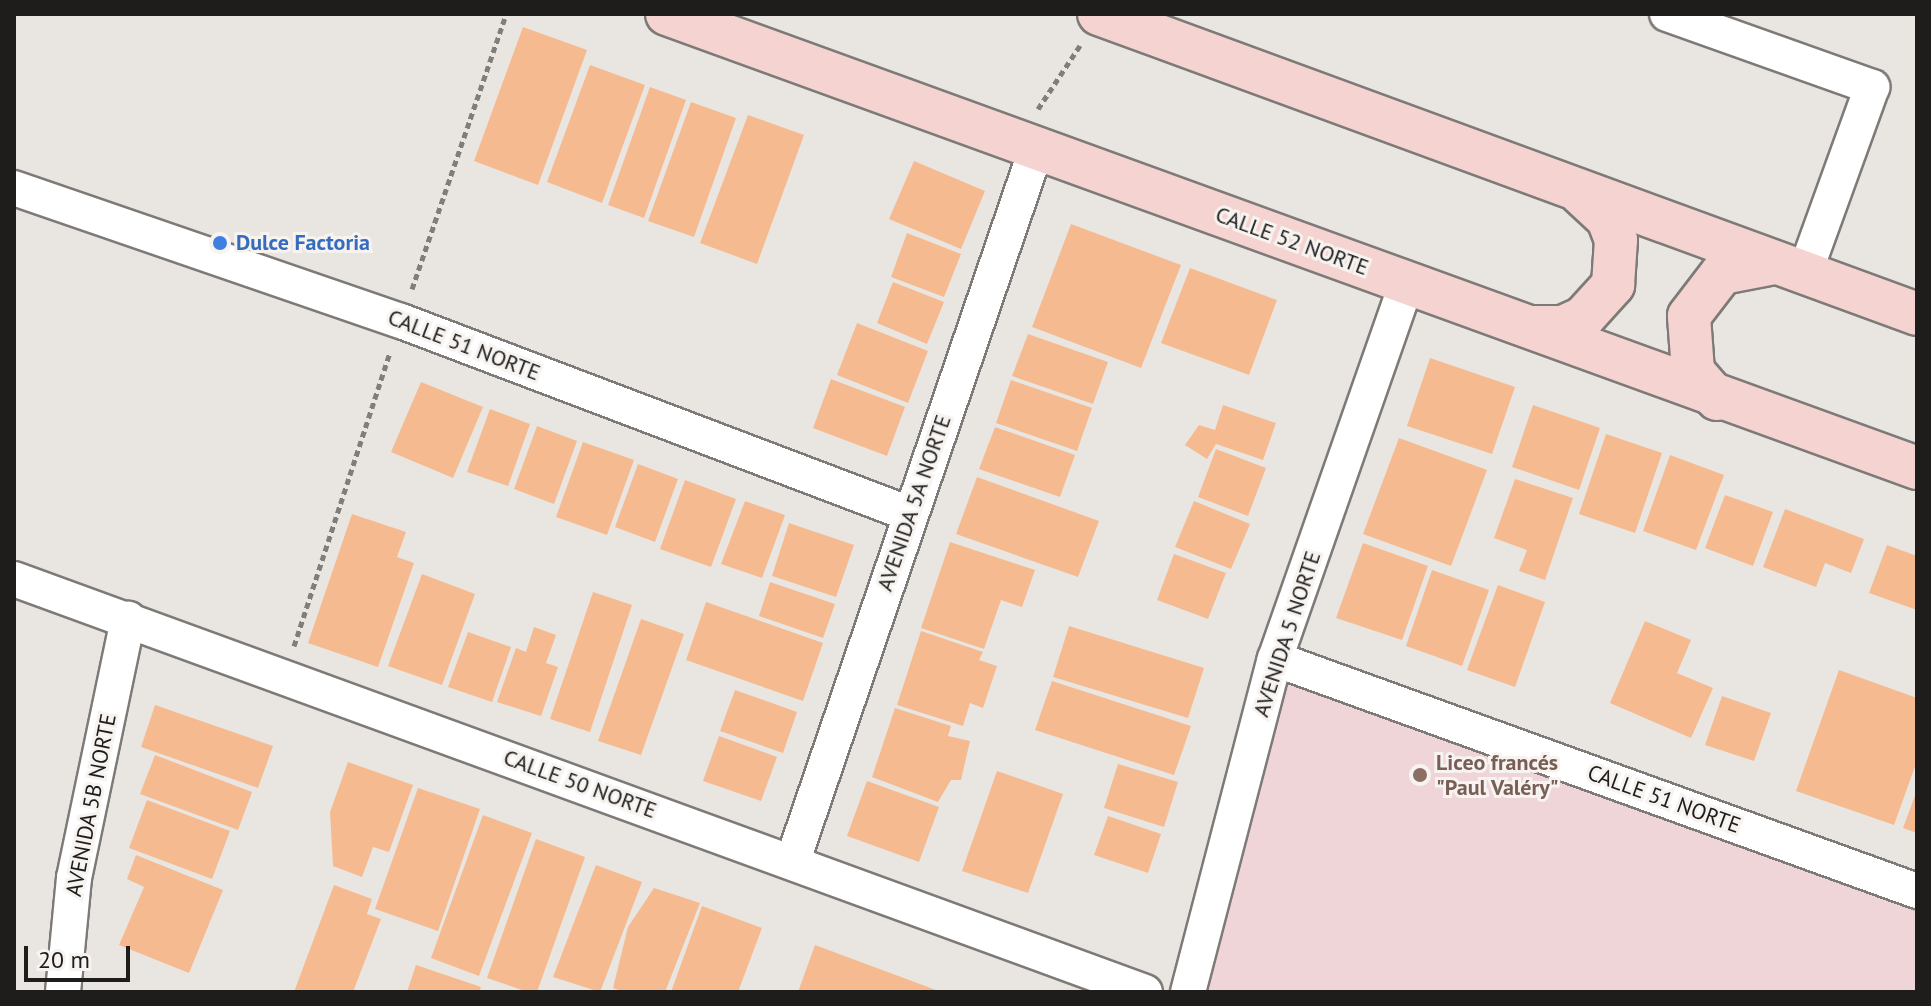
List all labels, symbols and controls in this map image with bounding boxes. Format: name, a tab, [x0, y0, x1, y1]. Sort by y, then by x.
street label: CALLE 52 NORTE	[1212, 201, 1372, 281]
place label: Dulce Factoria	[236, 230, 370, 256]
marker: Dulce Factoria	[211, 234, 229, 252]
street label: CALLE 51 NORTE	[384, 304, 544, 386]
street label: AVENIDA 5A NORTE	[871, 411, 957, 595]
street label: AVENIDA 5 NORTE	[1248, 547, 1326, 721]
street label: AVENIDA 5B NORTE	[60, 711, 122, 899]
street label: CALLE 50 NORTE	[500, 744, 660, 824]
place label: Liceo francés "Paul Valéry"	[1436, 749, 1559, 800]
street label: CALLE 51 NORTE	[1584, 759, 1744, 839]
marker: Liceo francés "Paul Valéry"	[1411, 766, 1429, 784]
scale bar	[28, 930, 134, 980]
text: 20 m	[38, 944, 90, 975]

